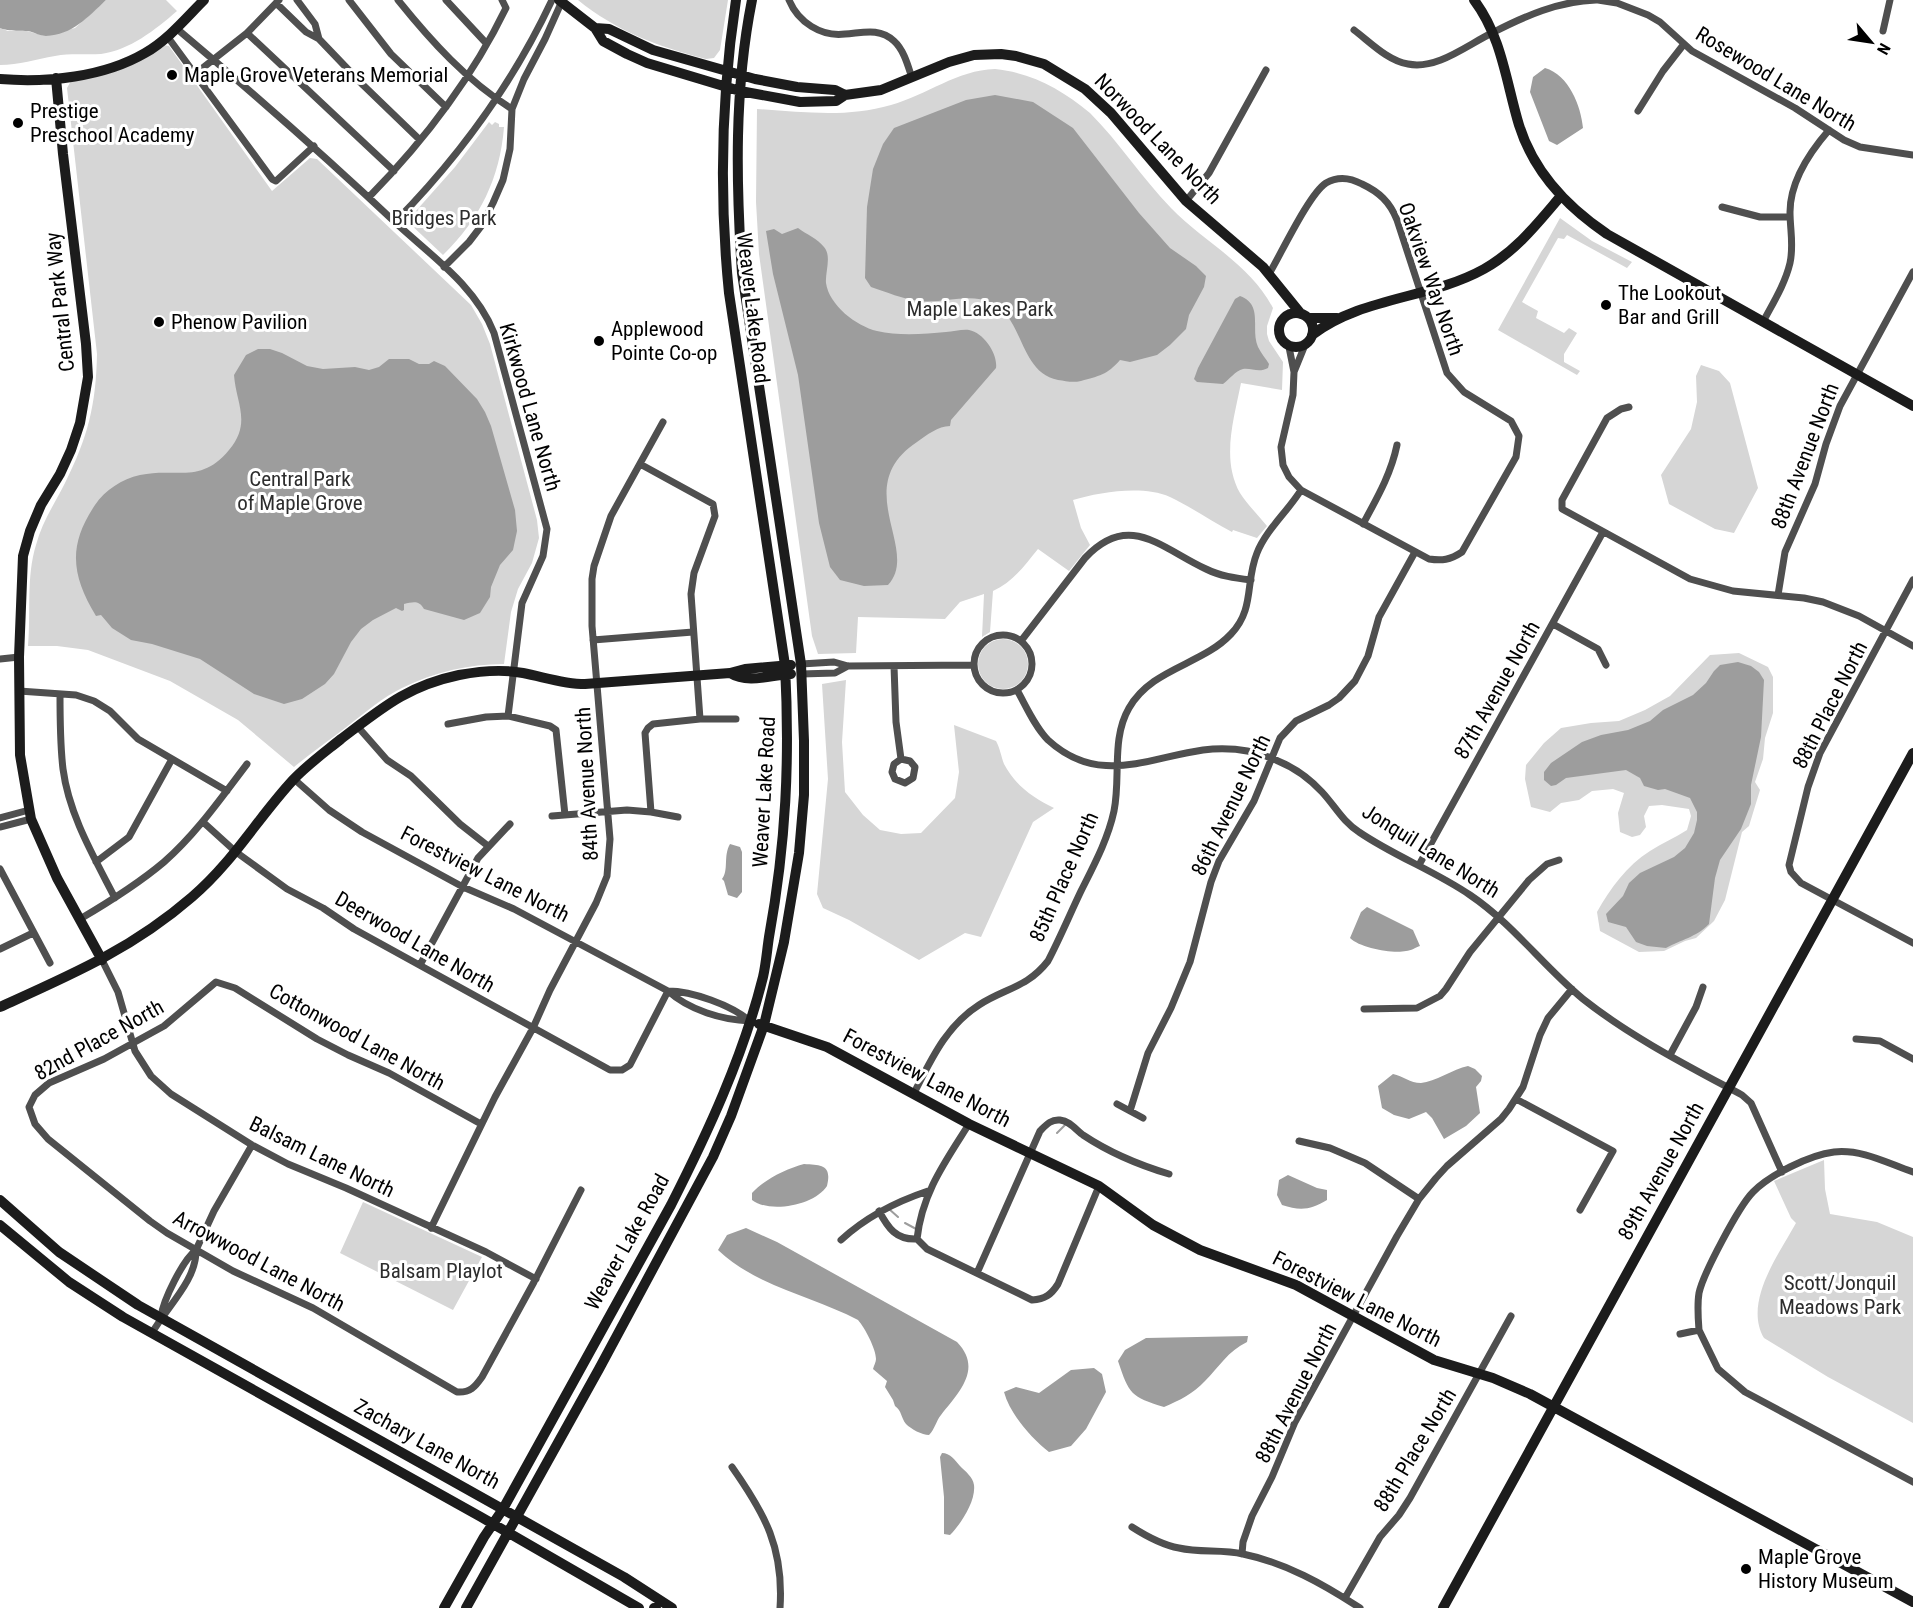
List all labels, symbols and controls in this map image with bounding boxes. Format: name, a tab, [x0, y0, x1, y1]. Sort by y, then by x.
north arrow	[1841, 12, 1901, 72]
street label: Rosewood Lane North	[1691, 22, 1861, 136]
text: N	[1873, 40, 1894, 58]
place label: Maple Grove Veterans Memorial	[184, 63, 448, 87]
marker: Maple Grove Veterans Memorial	[165, 68, 179, 82]
street label: Norwood Lane North	[1090, 69, 1226, 209]
place label: Prestige Preschool Academy	[30, 99, 195, 147]
marker: Prestige Preschool Academy	[11, 116, 25, 130]
street label: Oakview Way North	[1394, 199, 1468, 359]
park label: Bridges Park	[391, 206, 497, 230]
street label: Central Park Way	[41, 231, 79, 373]
street label: Weaver Lake Road	[732, 231, 774, 385]
place label: The Lookout Bar and Grill	[1618, 281, 1721, 329]
park label: Maple Lakes Park	[907, 297, 1054, 321]
marker: The Lookout Bar and Grill	[1599, 298, 1613, 312]
place label: Phenow Pavilion	[171, 310, 307, 334]
marker: Phenow Pavilion	[152, 315, 166, 329]
place label: Applewood Pointe Co-op	[611, 317, 717, 365]
street label: Kirkwood Lane North	[495, 320, 565, 494]
marker: Applewood Pointe Co-op	[592, 334, 606, 348]
street label: 88th Avenue North	[1766, 380, 1844, 532]
park label: Central Park of Maple Grove	[237, 467, 363, 515]
street label: 87th Avenue North	[1449, 617, 1545, 763]
street label: 88th Place North	[1788, 637, 1872, 773]
street label: 84th Avenue North	[571, 706, 603, 862]
street label: Weaver Lake Road	[748, 716, 780, 868]
street label: 86th Avenue North	[1186, 731, 1276, 879]
street label: Jonquil Lane North	[1358, 799, 1504, 903]
street label: 85th Place North	[1025, 808, 1103, 946]
street label: Forestview Lane North	[397, 821, 573, 927]
street label: Deerwood Lane North	[331, 887, 499, 997]
street label: Cottonwood Lane North	[265, 979, 449, 1095]
street label: 82nd Place North	[30, 995, 168, 1085]
street label: Forestview Lane North	[839, 1024, 1015, 1132]
street label: 89th Avenue North	[1613, 1098, 1709, 1244]
street label: Balsam Lane North	[246, 1112, 398, 1202]
street label: Weaver Lake Road	[580, 1170, 674, 1314]
street label: Arrowwood Lane North	[169, 1206, 349, 1316]
street label: Forestview Lane North	[1269, 1246, 1445, 1352]
park label: Balsam Playlot	[379, 1259, 503, 1283]
park label: Scott/Jonquil Meadows Park	[1779, 1271, 1902, 1319]
street label: 88th Avenue North	[1250, 1319, 1342, 1467]
street label: 88th Place North	[1369, 1384, 1461, 1516]
street label: Zachary Lane North	[350, 1394, 504, 1494]
place label: Maple Grove History Museum	[1758, 1545, 1894, 1593]
marker: Maple Grove History Museum	[1739, 1562, 1753, 1576]

